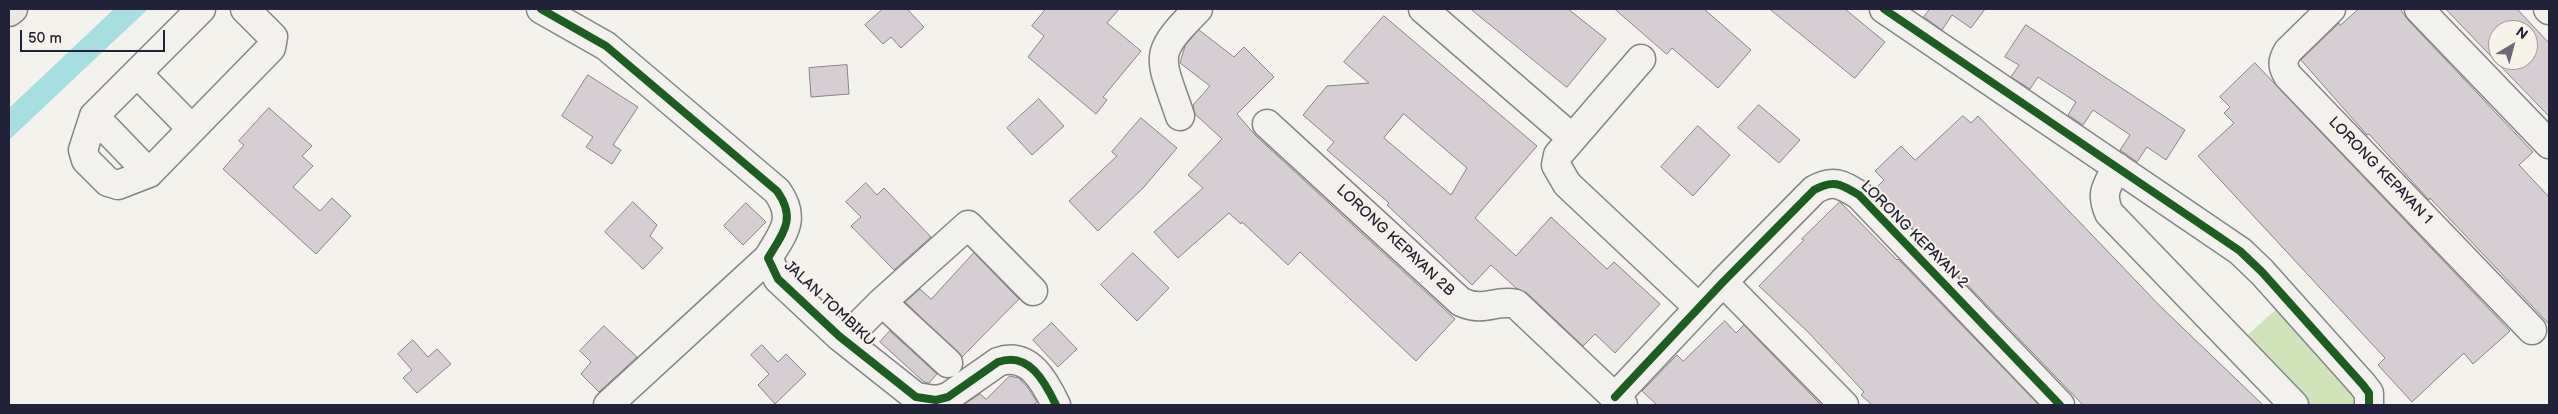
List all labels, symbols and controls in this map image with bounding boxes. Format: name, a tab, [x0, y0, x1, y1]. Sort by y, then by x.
scale bar	[22, 20, 168, 52]
north arrow	[2488, 20, 2538, 70]
text: N	[2512, 23, 2531, 43]
text: 50 m	[28, 29, 62, 48]
street label: LORONG KEPAYAN 1	[2324, 114, 2436, 228]
street label: LORONG KEPAYAN 2	[1856, 177, 1972, 293]
street label: LORONG KEPAYAN 2B	[1332, 182, 1458, 300]
street label: JALAN TOMBIKU	[780, 257, 878, 351]

